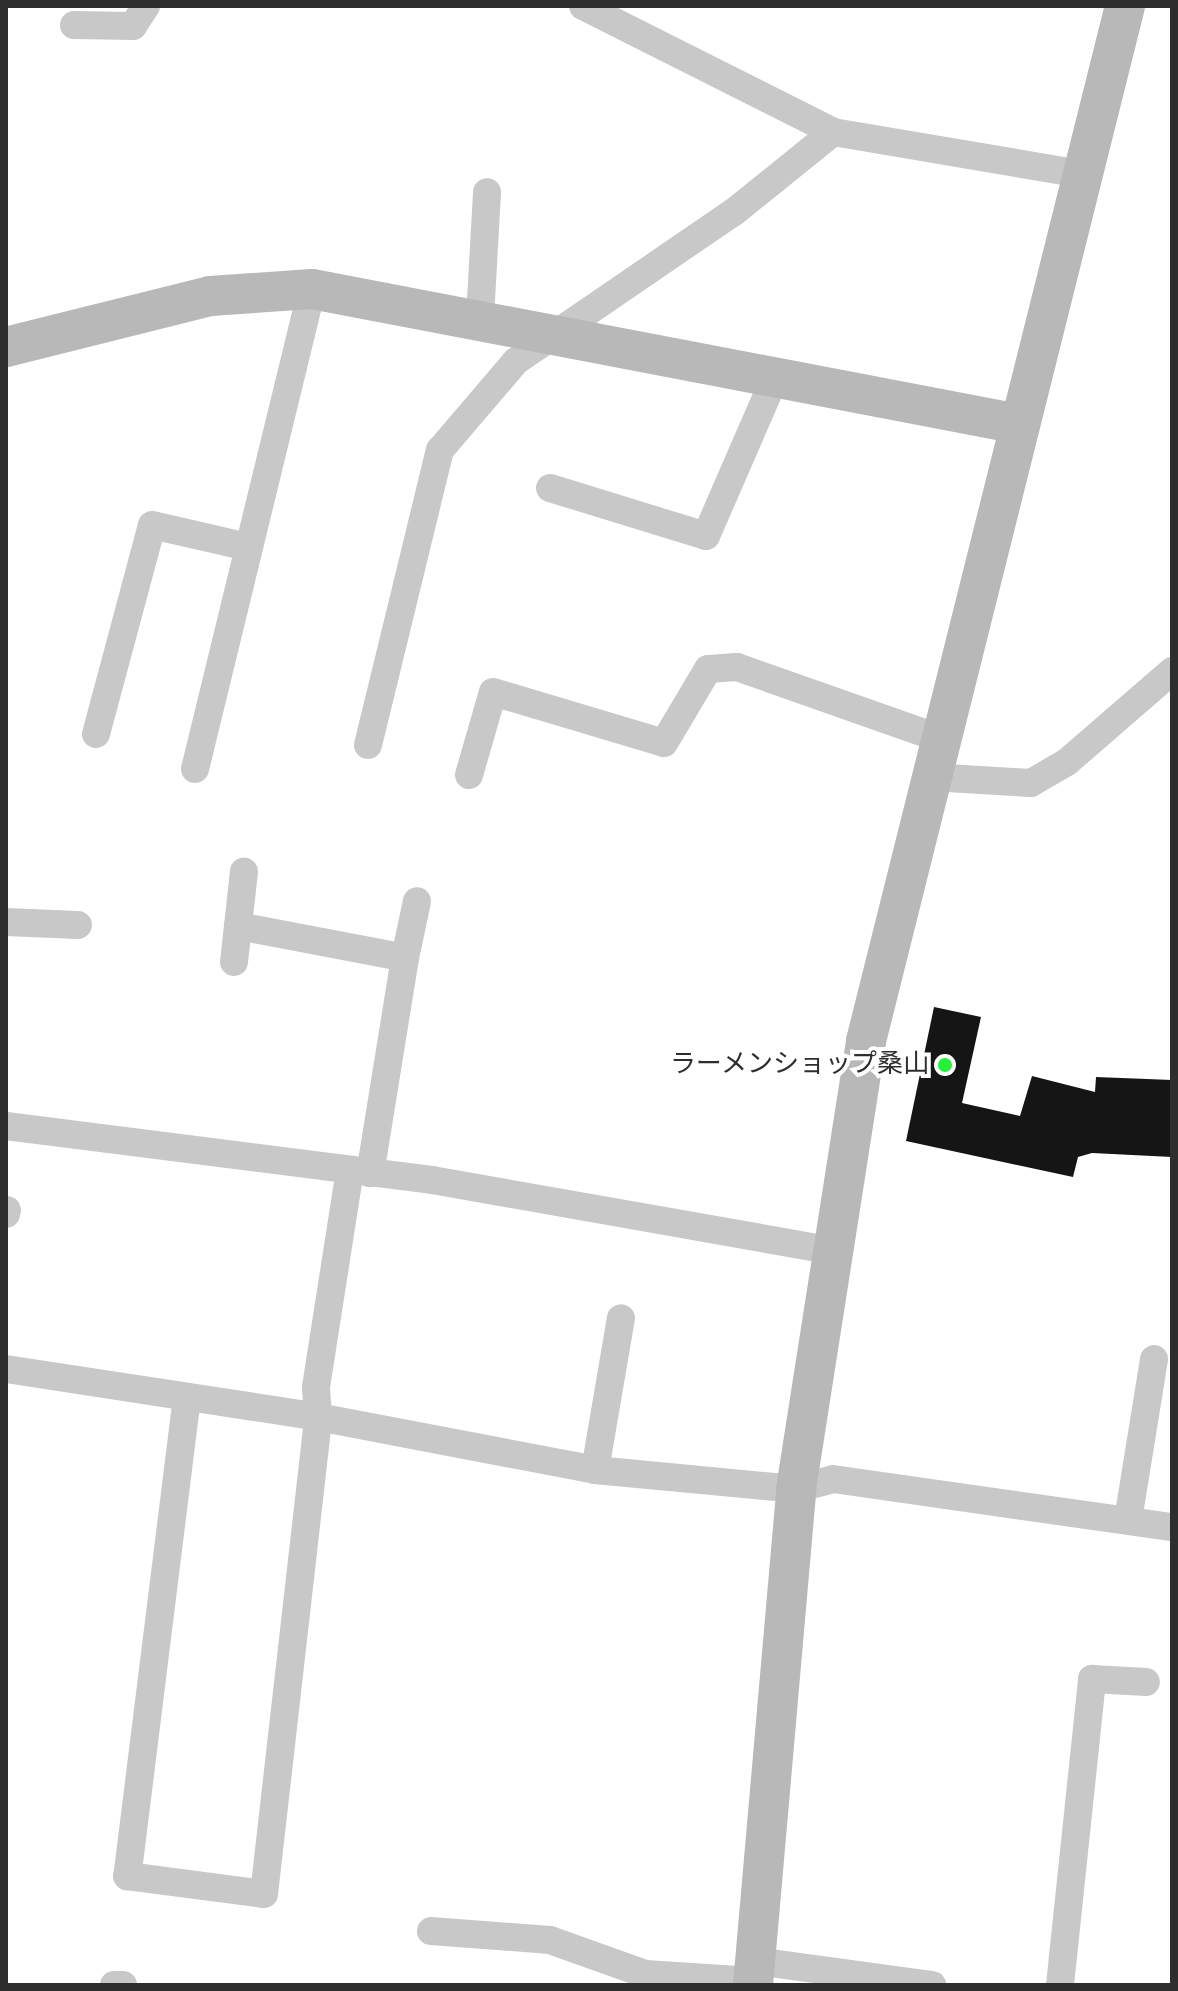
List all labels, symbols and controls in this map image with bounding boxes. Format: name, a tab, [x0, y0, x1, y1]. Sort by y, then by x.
place label: ラーメンショップ桑山	[669, 1049, 929, 1081]
marker: ラーメンショップ桑山	[936, 1056, 954, 1074]

